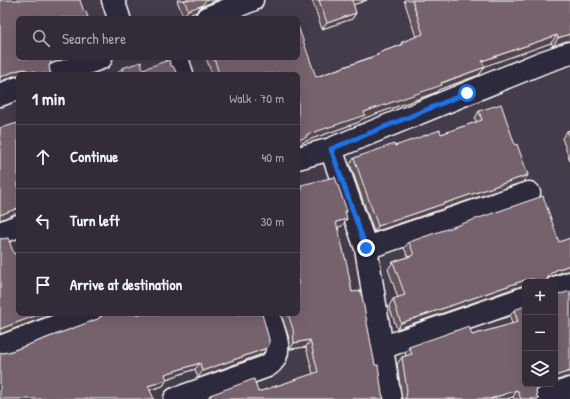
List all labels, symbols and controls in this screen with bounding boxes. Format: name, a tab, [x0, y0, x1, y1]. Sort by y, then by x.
search box	[16, 16, 300, 60]
icon: search	[30, 27, 52, 49]
text: Search here	[62, 28, 126, 49]
route start	[458, 84, 476, 102]
text: 1 min	[32, 87, 65, 110]
text: Walk · 70 m	[229, 89, 284, 107]
icon: ahead	[32, 146, 54, 168]
text: Continue	[70, 146, 118, 167]
text: 40 m	[261, 148, 284, 166]
icon: left	[32, 210, 54, 232]
text: Turn left	[70, 210, 120, 231]
text: 30 m	[261, 212, 284, 230]
route end	[357, 239, 375, 257]
icon: arrive	[32, 274, 54, 296]
text: Arrive at destination	[70, 274, 182, 295]
map controls	[522, 279, 558, 387]
button: +	[522, 279, 558, 315]
button: −	[522, 315, 558, 351]
button: layers	[522, 351, 558, 387]

